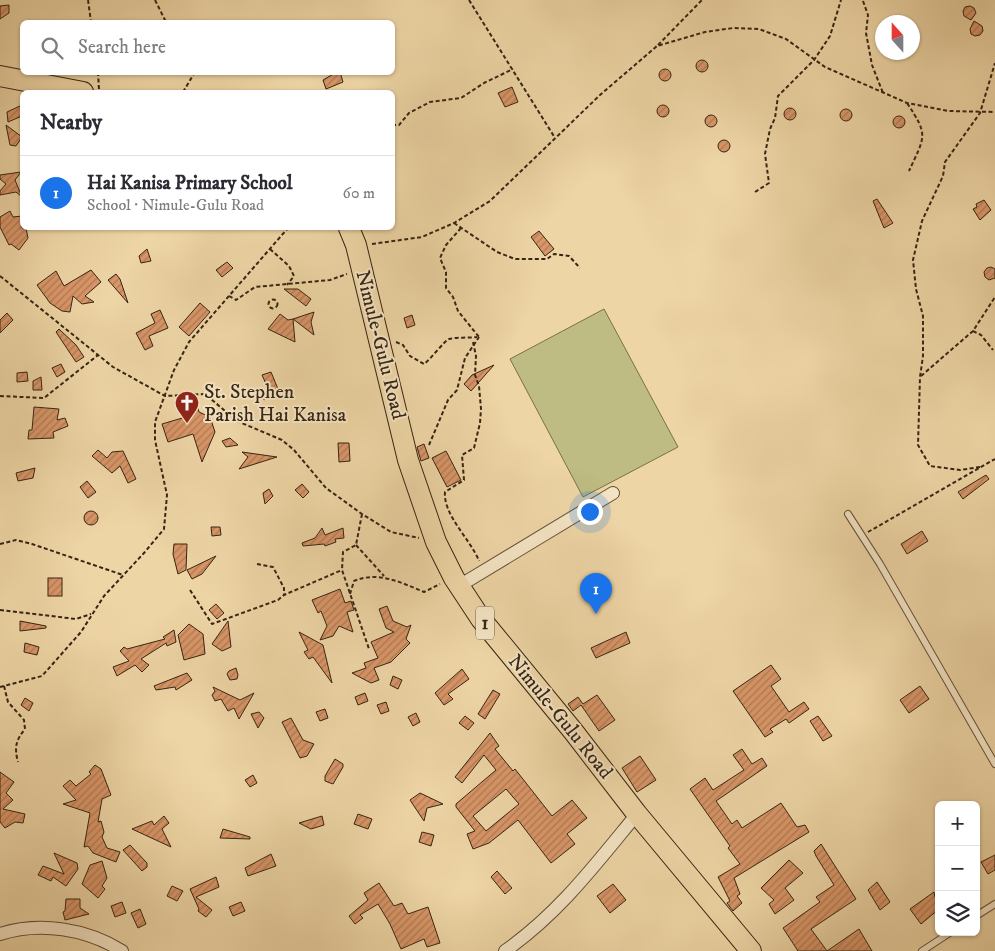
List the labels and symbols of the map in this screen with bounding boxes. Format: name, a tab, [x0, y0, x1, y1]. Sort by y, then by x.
north arrow	[875, 15, 920, 60]
street label: Nimule-Gulu Road	[349, 268, 411, 422]
place label: St. Stephen Parish Hai Kanisa	[204, 380, 347, 428]
church icon: St. Stephen Parish Hai Kanisa	[174, 390, 200, 424]
your location	[577, 499, 603, 525]
pin: 1	[580, 573, 612, 614]
road number: 1	[476, 606, 494, 640]
street label: Nimule-Gulu Road	[502, 650, 618, 784]

